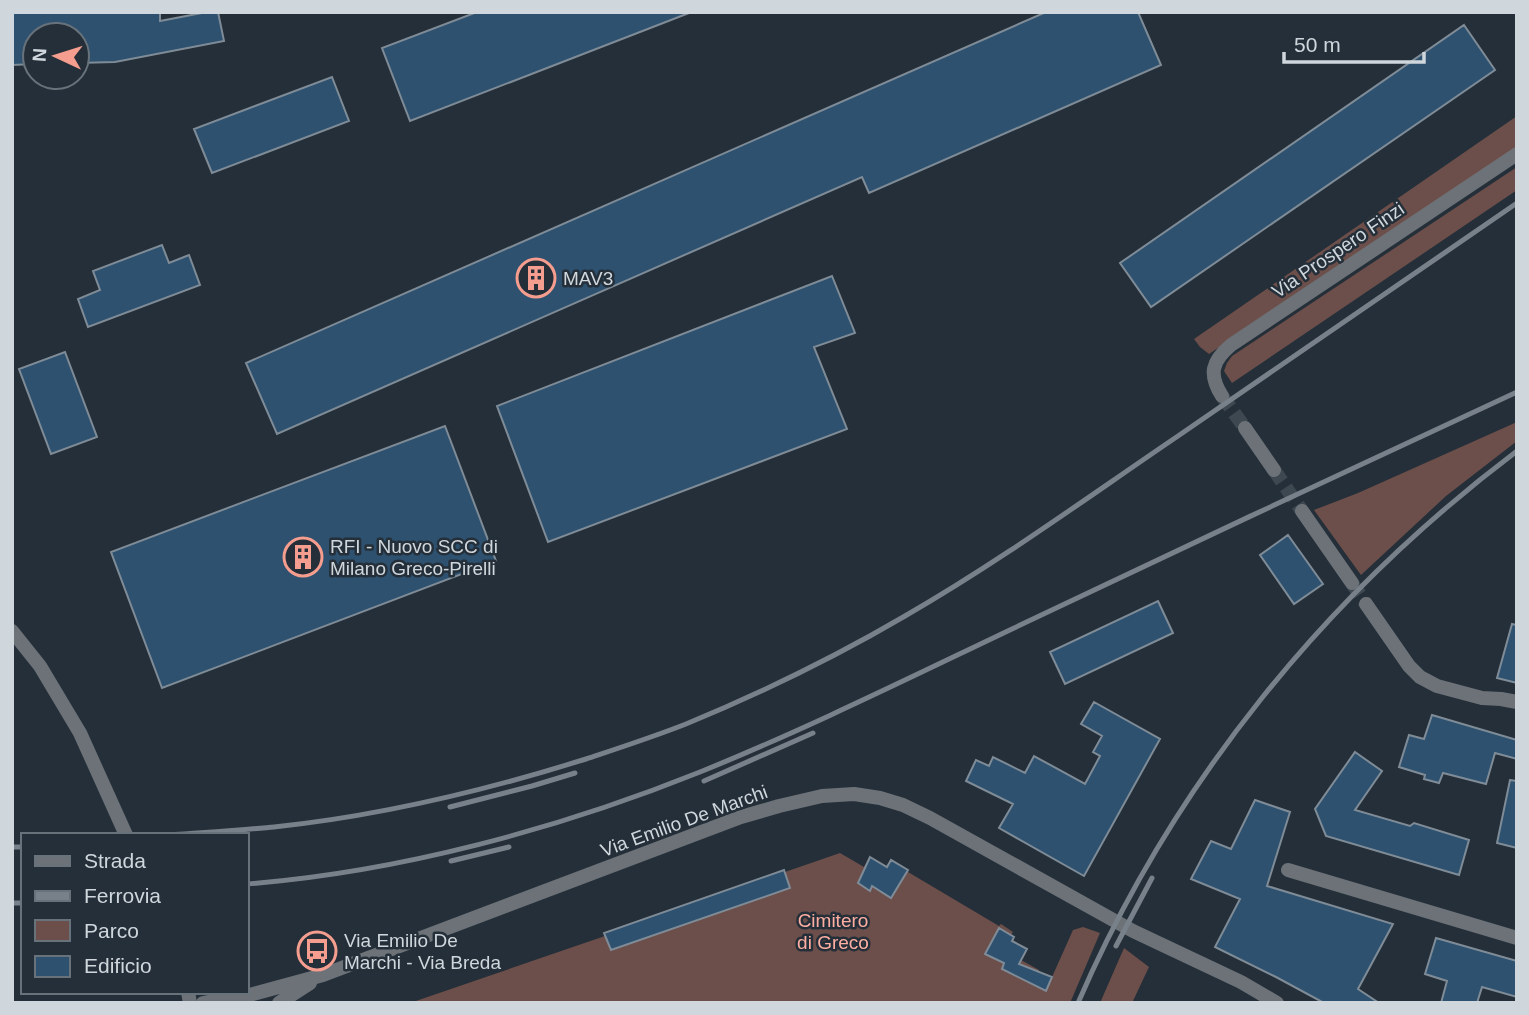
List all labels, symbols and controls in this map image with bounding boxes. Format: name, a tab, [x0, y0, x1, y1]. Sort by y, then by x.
north arrow	[21, 21, 91, 91]
scale bar	[1284, 21, 1424, 65]
text: 50 m	[1294, 33, 1341, 56]
text: N	[29, 47, 50, 62]
street label: Via Prospero Finzi	[1268, 198, 1408, 302]
building icon: MAV3	[515, 257, 557, 299]
place label: MAV3	[563, 268, 613, 289]
building icon: RFI - Nuovo SCC di Milano Greco-Pirelli	[282, 536, 324, 578]
place label: RFI - Nuovo SCC di Milano Greco-Pirelli	[330, 536, 498, 579]
street label: Via Emilio De Marchi	[598, 781, 770, 861]
legend	[21, 833, 248, 994]
text: Strada	[84, 849, 146, 872]
text: Ferrovia	[84, 884, 161, 907]
park label: Cimitero di Greco	[797, 910, 869, 953]
text: Parco	[84, 919, 139, 942]
bus stop icon: Via Emilio De Marchi - Via Breda	[296, 930, 338, 972]
place label: Via Emilio De Marchi - Via Breda	[344, 930, 501, 973]
text: Edificio	[84, 954, 152, 977]

